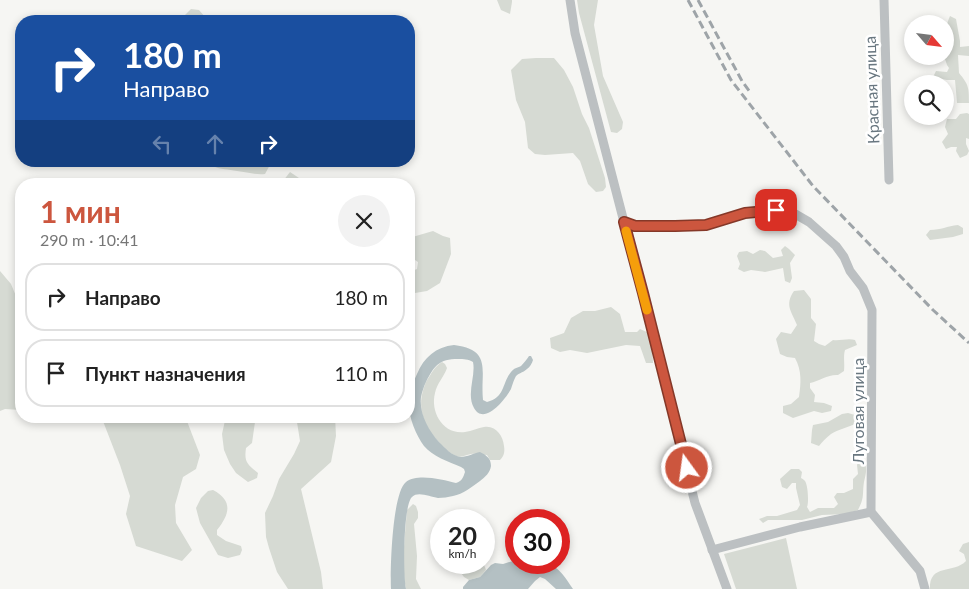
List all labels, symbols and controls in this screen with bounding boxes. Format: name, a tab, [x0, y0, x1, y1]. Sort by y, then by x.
north arrow	[904, 15, 954, 65]
map controls	[904, 15, 954, 125]
text: 180 m	[123, 33, 222, 75]
icon: right	[40, 35, 105, 100]
street label: Красная улица	[860, 36, 882, 144]
text: Направо	[123, 75, 209, 102]
button: search	[904, 75, 954, 125]
icon: left	[148, 130, 176, 158]
icon: ahead	[201, 130, 229, 158]
icon: right	[254, 130, 282, 158]
pin	[755, 189, 797, 231]
text: 1 мин	[40, 193, 121, 229]
button: close	[338, 195, 390, 247]
icon: arrive	[762, 196, 790, 224]
text: 290 m · 10:41	[40, 230, 139, 249]
icon: right	[42, 283, 70, 311]
text: Направо	[85, 286, 161, 309]
text: 180 m	[334, 286, 388, 309]
street label: Луговая улица	[848, 358, 867, 465]
icon: arrive	[42, 359, 70, 387]
text: Пункт назначения	[85, 362, 246, 385]
text: 110 m	[334, 362, 388, 385]
position arrow	[660, 441, 712, 493]
speed limit sign: 30	[505, 509, 570, 574]
text: 20	[448, 520, 477, 550]
text: km/h	[448, 546, 477, 561]

